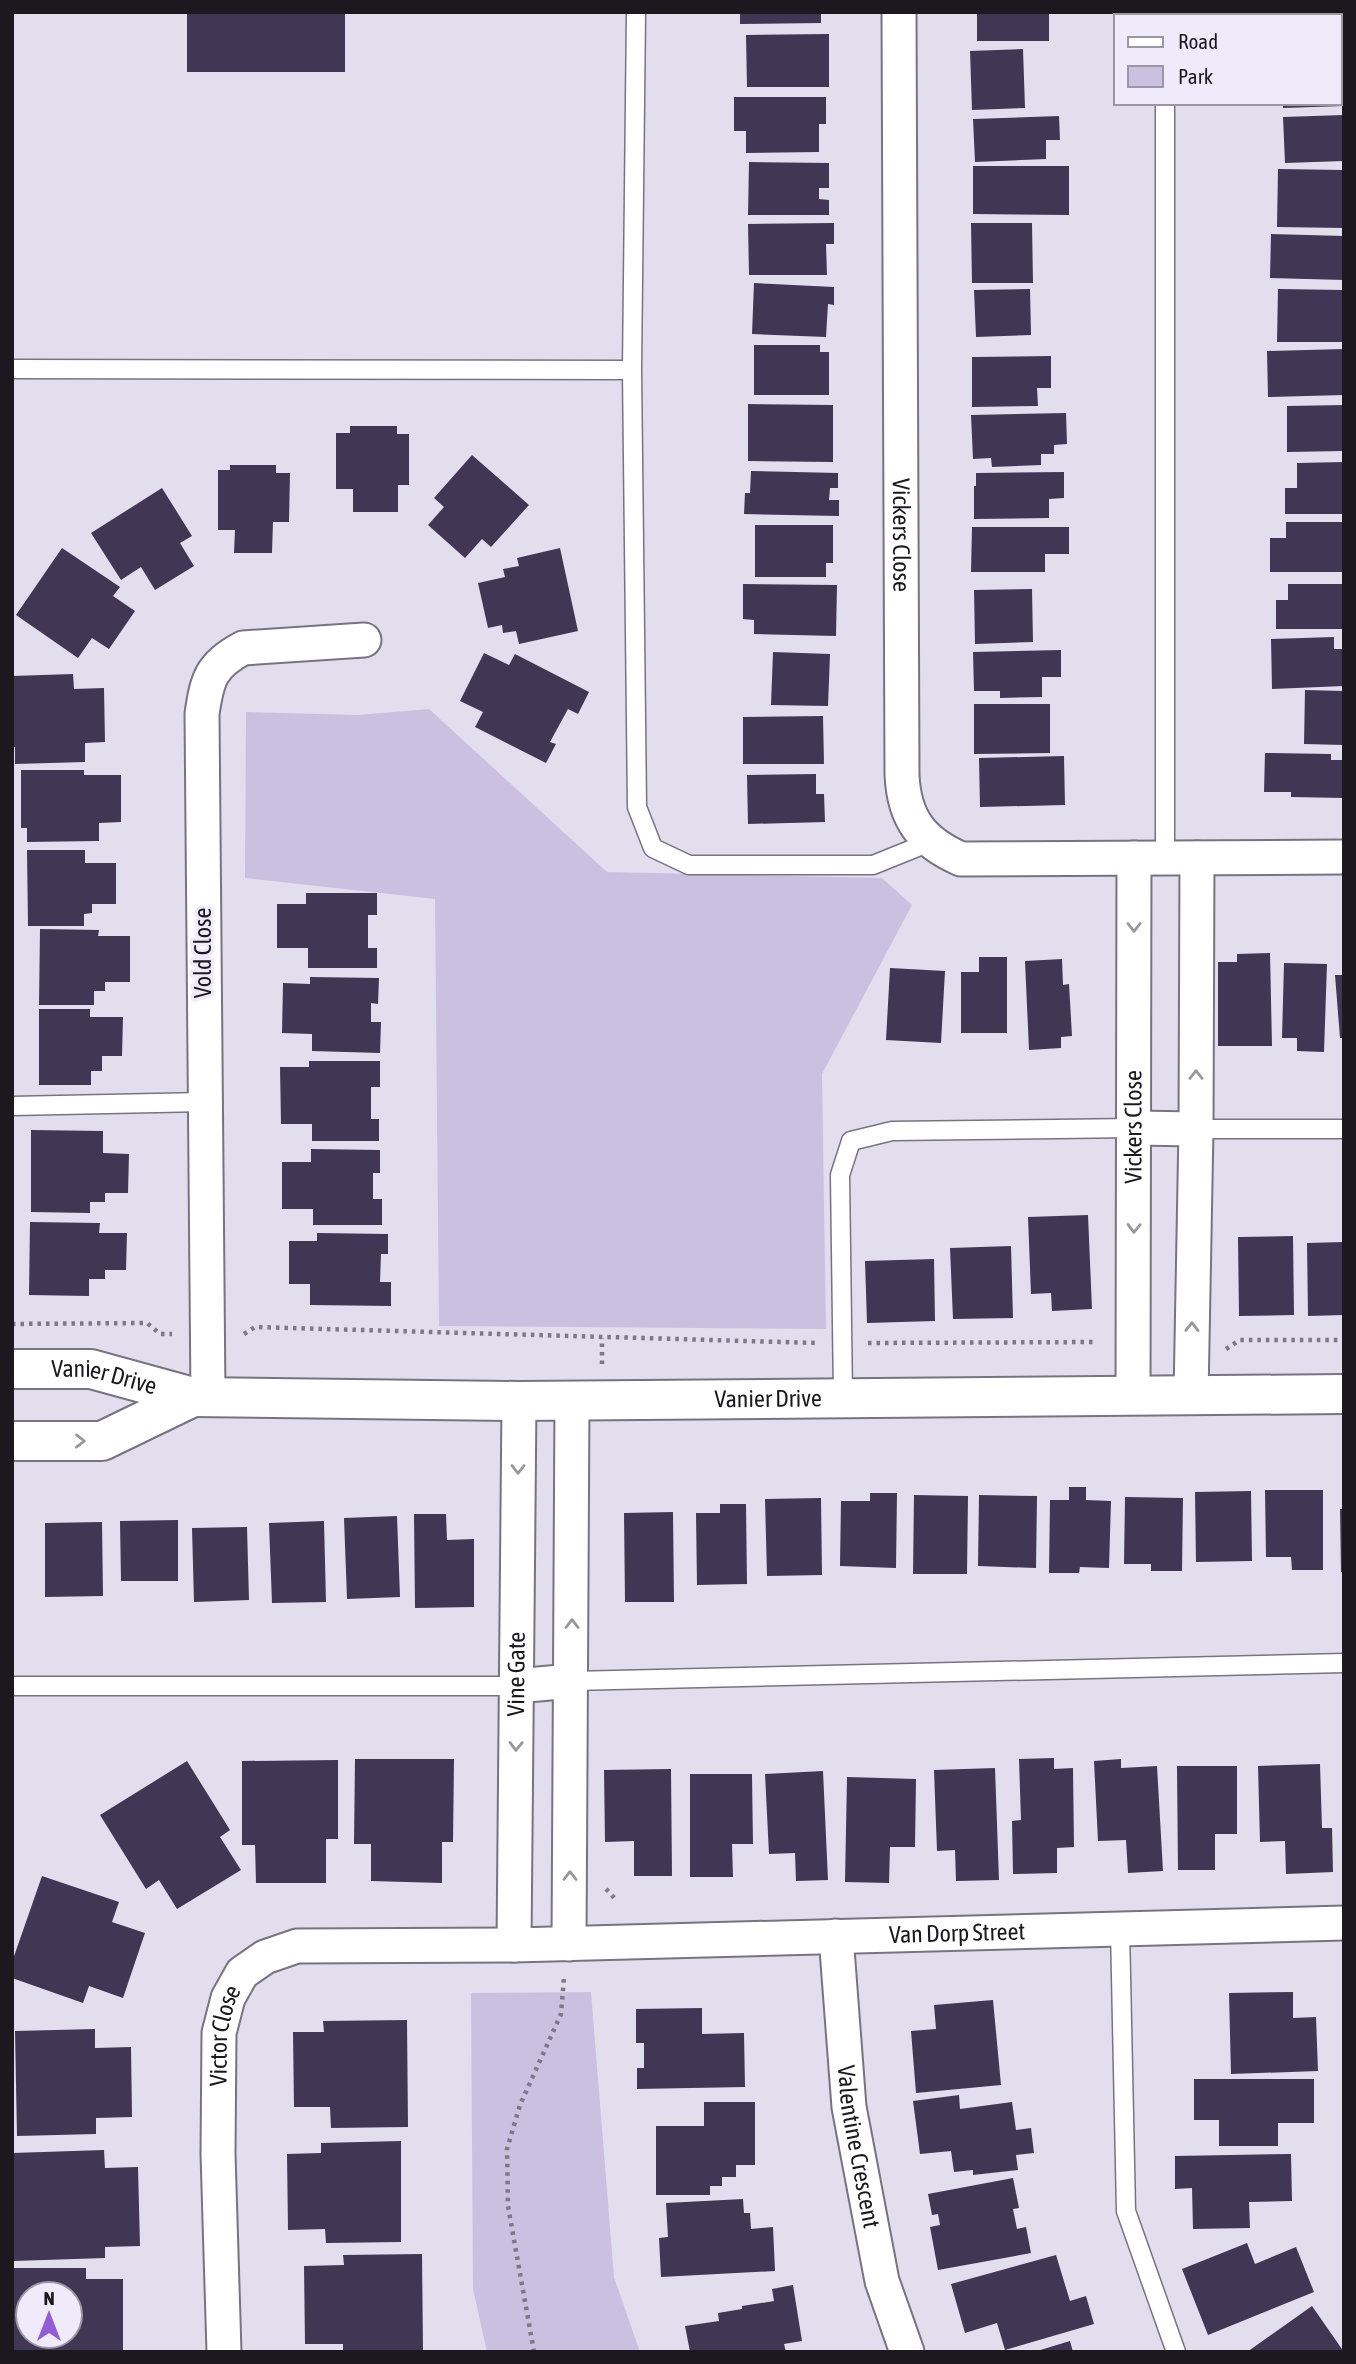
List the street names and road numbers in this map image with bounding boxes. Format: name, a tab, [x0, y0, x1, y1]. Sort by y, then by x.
street label: Vickers Close	[888, 478, 915, 592]
street label: Vold Close	[189, 908, 216, 998]
street label: Vickers Close	[1119, 1070, 1147, 1184]
street label: Vanier Drive	[51, 1355, 160, 1399]
street label: Vanier Drive	[714, 1384, 822, 1412]
street label: Vine Gate	[502, 1632, 530, 1716]
street label: Van Dorp Street	[889, 1917, 1026, 1948]
street label: Victor Close	[205, 1980, 246, 2086]
street label: Valentine Crescent	[833, 2064, 886, 2230]

